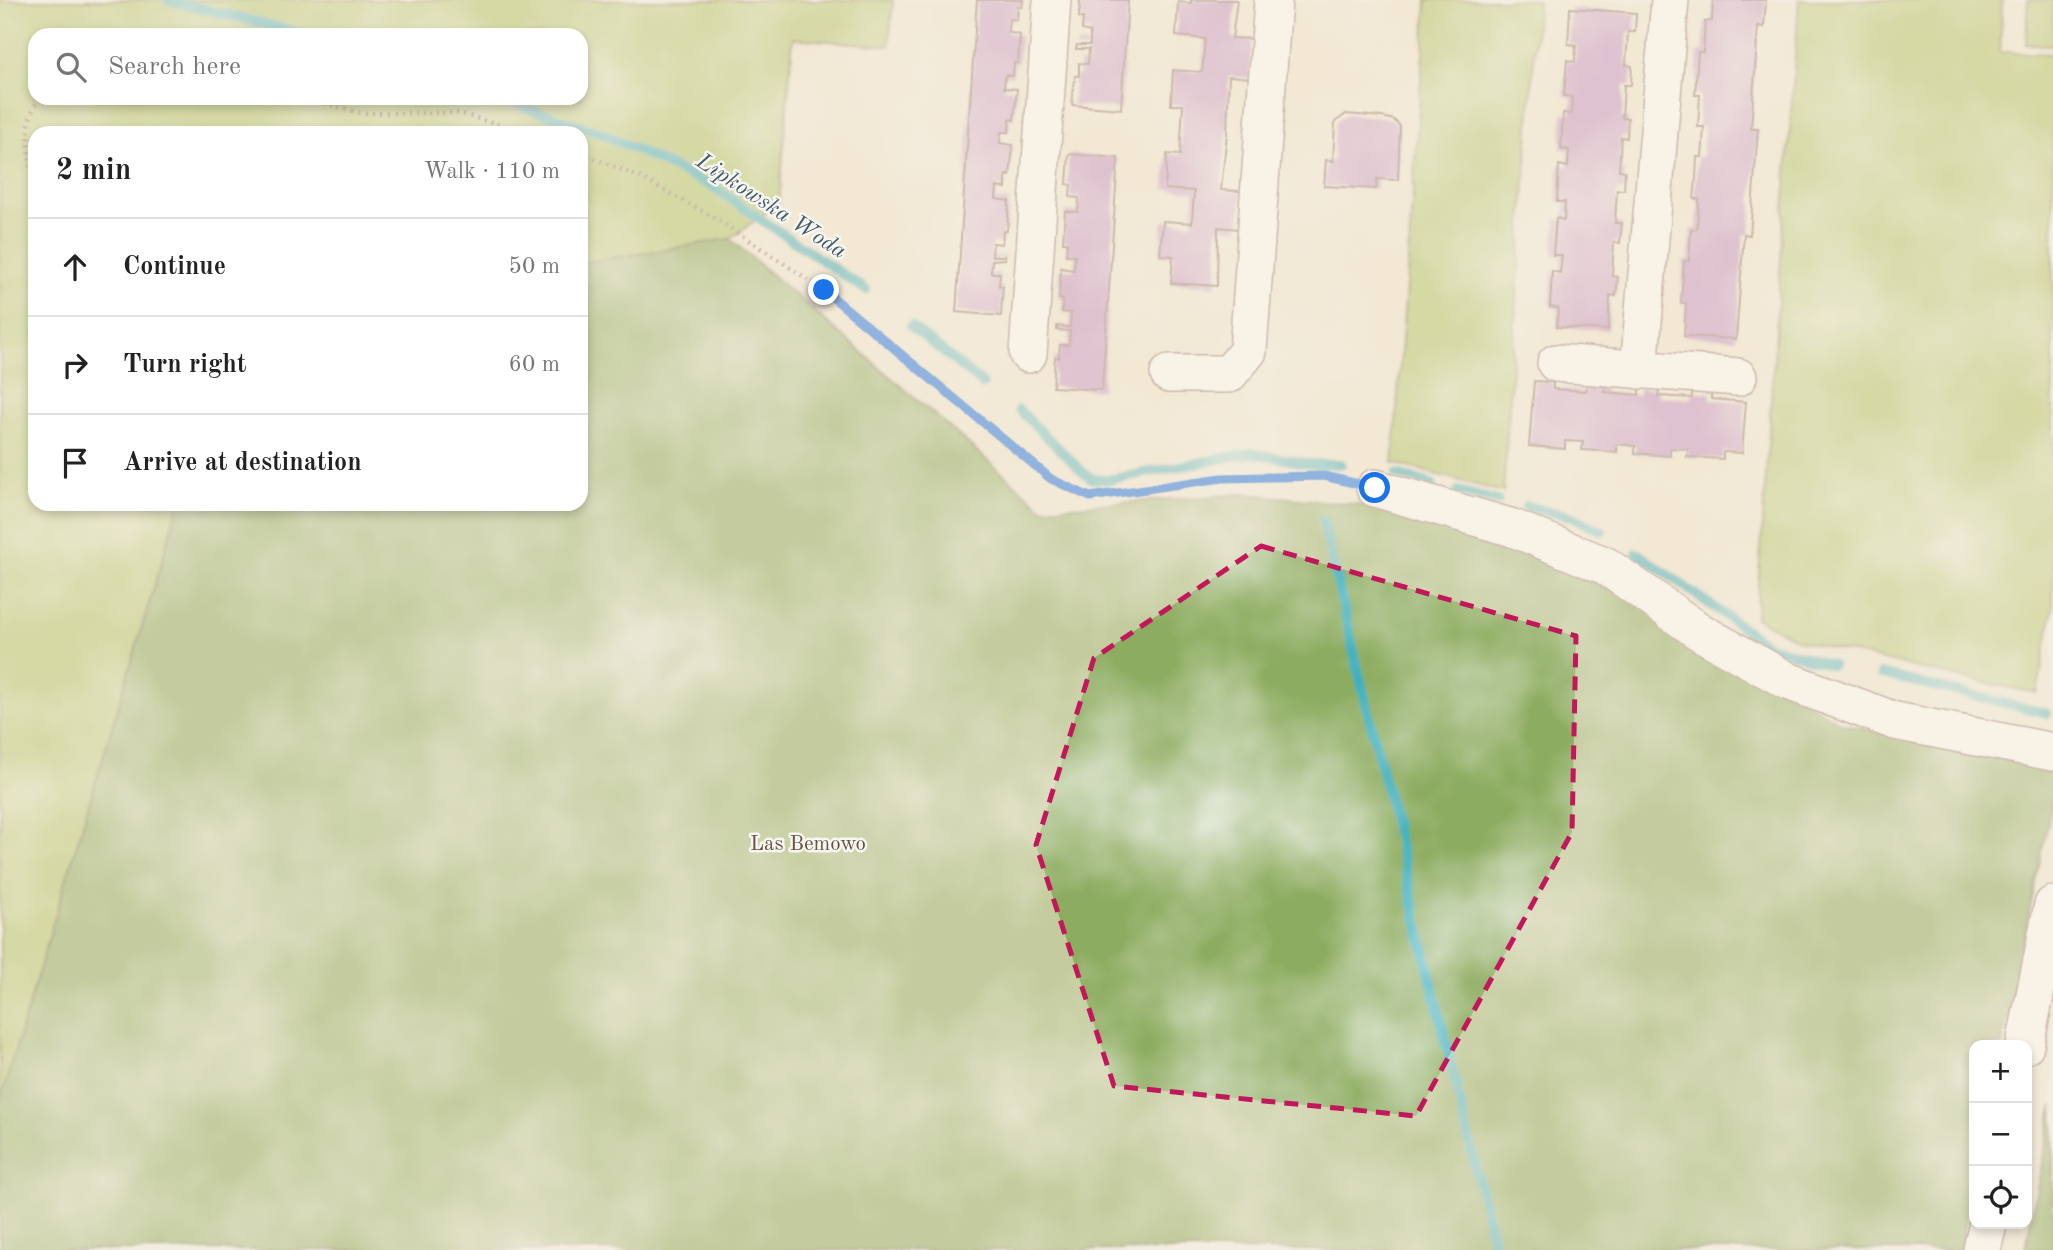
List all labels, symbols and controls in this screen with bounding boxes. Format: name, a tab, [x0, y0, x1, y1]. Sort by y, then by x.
search box	[28, 28, 588, 105]
icon: search	[52, 48, 90, 86]
text: Search here	[108, 54, 241, 80]
water label: Lipkowska Woda	[691, 149, 850, 264]
text: 2 min	[56, 156, 131, 186]
text: Walk · 110 m	[424, 160, 560, 183]
icon: ahead	[56, 248, 94, 286]
text: Continue	[123, 254, 226, 280]
text: 50 m	[509, 255, 560, 278]
route end	[808, 274, 839, 305]
icon: right	[56, 346, 94, 384]
text: Turn right	[123, 352, 246, 378]
text: 60 m	[509, 353, 560, 376]
icon: arrive	[56, 444, 94, 482]
text: Arrive at destination	[123, 450, 362, 476]
route start	[1359, 472, 1390, 503]
park label: Las Bemowo	[750, 834, 866, 855]
map controls	[1969, 1040, 2032, 1229]
button: +	[1969, 1040, 2032, 1103]
button: −	[1969, 1103, 2032, 1166]
button: locate	[1969, 1166, 2032, 1229]

